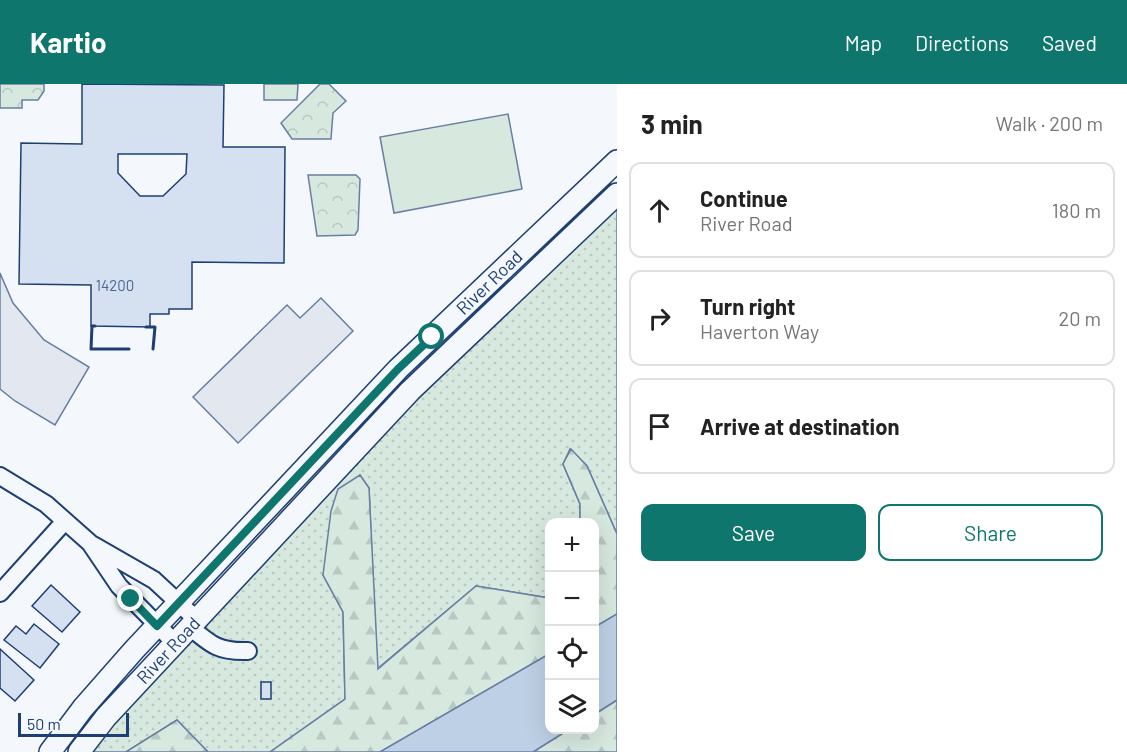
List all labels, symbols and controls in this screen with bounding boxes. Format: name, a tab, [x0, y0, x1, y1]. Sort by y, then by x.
text: Kartio	[30, 25, 107, 59]
text: Map	[845, 30, 882, 55]
text: Directions	[915, 30, 1009, 55]
text: Saved	[1042, 30, 1097, 55]
text: 3 min	[641, 108, 703, 139]
text: Walk · 200 m	[995, 111, 1103, 135]
text: Continue	[700, 185, 788, 211]
icon: ahead	[643, 194, 676, 227]
text: 180 m	[1052, 198, 1101, 222]
text: River Road	[700, 211, 793, 235]
street label: River Road	[451, 245, 527, 319]
house number: 14200	[96, 276, 134, 294]
text: Turn right	[700, 293, 795, 319]
icon: right	[643, 302, 676, 335]
text: 20 m	[1058, 306, 1101, 330]
text: Haverton Way	[700, 319, 819, 343]
route start	[418, 323, 444, 349]
icon: arrive	[643, 410, 676, 443]
text: Arrive at destination	[700, 413, 899, 439]
button: Save	[641, 504, 866, 561]
button: Share	[878, 504, 1103, 561]
map controls	[545, 518, 599, 734]
button: +	[545, 518, 599, 572]
button: −	[545, 572, 599, 626]
route end	[117, 585, 143, 611]
street label: River Road	[132, 612, 204, 688]
button: locate	[545, 626, 599, 680]
button: layers	[545, 680, 599, 734]
scale bar	[18, 710, 129, 738]
text: 50 m	[27, 714, 61, 733]

